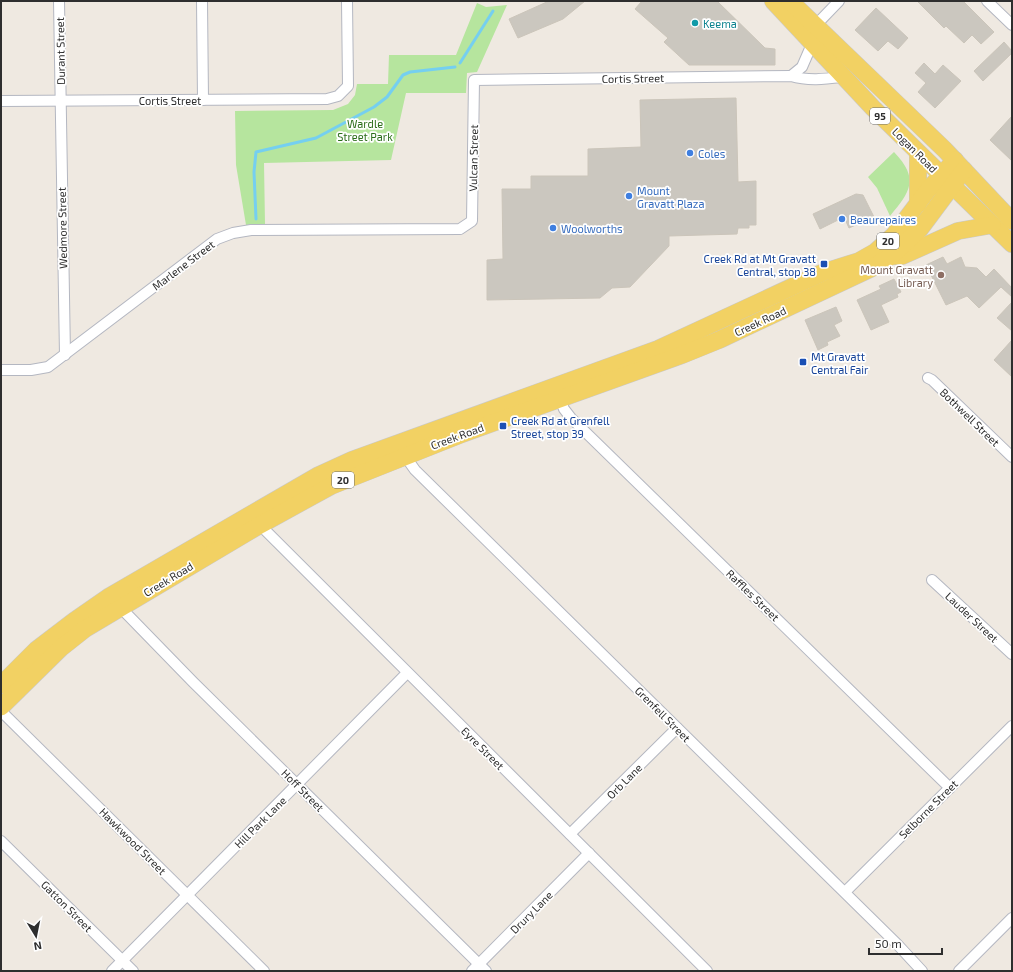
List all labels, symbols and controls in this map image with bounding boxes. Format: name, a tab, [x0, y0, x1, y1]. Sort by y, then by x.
street label: Durant Street	[53, 17, 67, 85]
place label: Keema	[703, 17, 737, 30]
marker: Keema	[690, 18, 700, 28]
street label: Cortis Street	[602, 71, 664, 85]
street label: Cortis Street	[139, 94, 201, 107]
road number: 95	[870, 108, 890, 124]
park label: Wardle Street Park	[337, 117, 393, 143]
street label: Vulcan Street	[466, 124, 480, 192]
street label: Logan Road	[890, 125, 940, 175]
place label: Coles	[698, 147, 726, 160]
marker: Coles	[685, 148, 695, 158]
place label: Mount Gravatt Plaza	[637, 184, 704, 210]
street label: Wedmore Street	[55, 187, 69, 269]
marker: Mount Gravatt Plaza	[624, 191, 634, 201]
place label: Beaurepaires	[850, 213, 917, 226]
marker: Beaurepaires	[837, 214, 847, 224]
place label: Woolworths	[561, 222, 623, 235]
marker: Woolworths	[548, 223, 558, 233]
road number: 20	[877, 233, 899, 249]
street label: Marlene Street	[149, 237, 217, 293]
place label: Creek Rd at Mt Gravatt Central, stop 38	[704, 252, 816, 278]
marker: Creek Rd at Mt Gravatt Central, stop 38	[819, 259, 829, 269]
place label: Mount Gravatt Library	[860, 263, 933, 289]
marker: Mount Gravatt Library	[936, 270, 946, 280]
street label: Creek Road	[732, 303, 788, 339]
place label: Mt Gravatt Central Fair	[811, 350, 869, 376]
marker: Mt Gravatt Central Fair	[798, 357, 808, 367]
street label: Bothwell Street	[937, 385, 1003, 449]
place label: Creek Rd at Grenfell Street, stop 39	[511, 414, 610, 440]
street label: Creek Road	[429, 420, 485, 452]
marker: Creek Rd at Grenfell Street, stop 39	[498, 421, 508, 431]
road number: 20	[332, 472, 354, 488]
street label: Creek Road	[141, 559, 195, 599]
street label: Raffles Street	[724, 567, 782, 623]
street label: Lauder Street	[943, 589, 1001, 645]
street label: Grenfell Street	[633, 684, 693, 744]
street label: Eyre Street	[459, 724, 507, 772]
street label: Orb Lane	[604, 761, 644, 801]
street label: Hoff Street	[279, 766, 327, 814]
street label: Selborne Street	[896, 777, 960, 841]
street label: Hill Park Lane	[231, 793, 289, 851]
street label: Hawkwood Street	[97, 805, 169, 877]
street label: Gatton Street	[39, 878, 95, 934]
street label: Drury Lane	[507, 888, 555, 936]
north arrow	[16, 916, 56, 956]
scale bar	[869, 930, 942, 956]
text: 50 m	[875, 936, 902, 950]
text: N	[33, 939, 43, 953]

